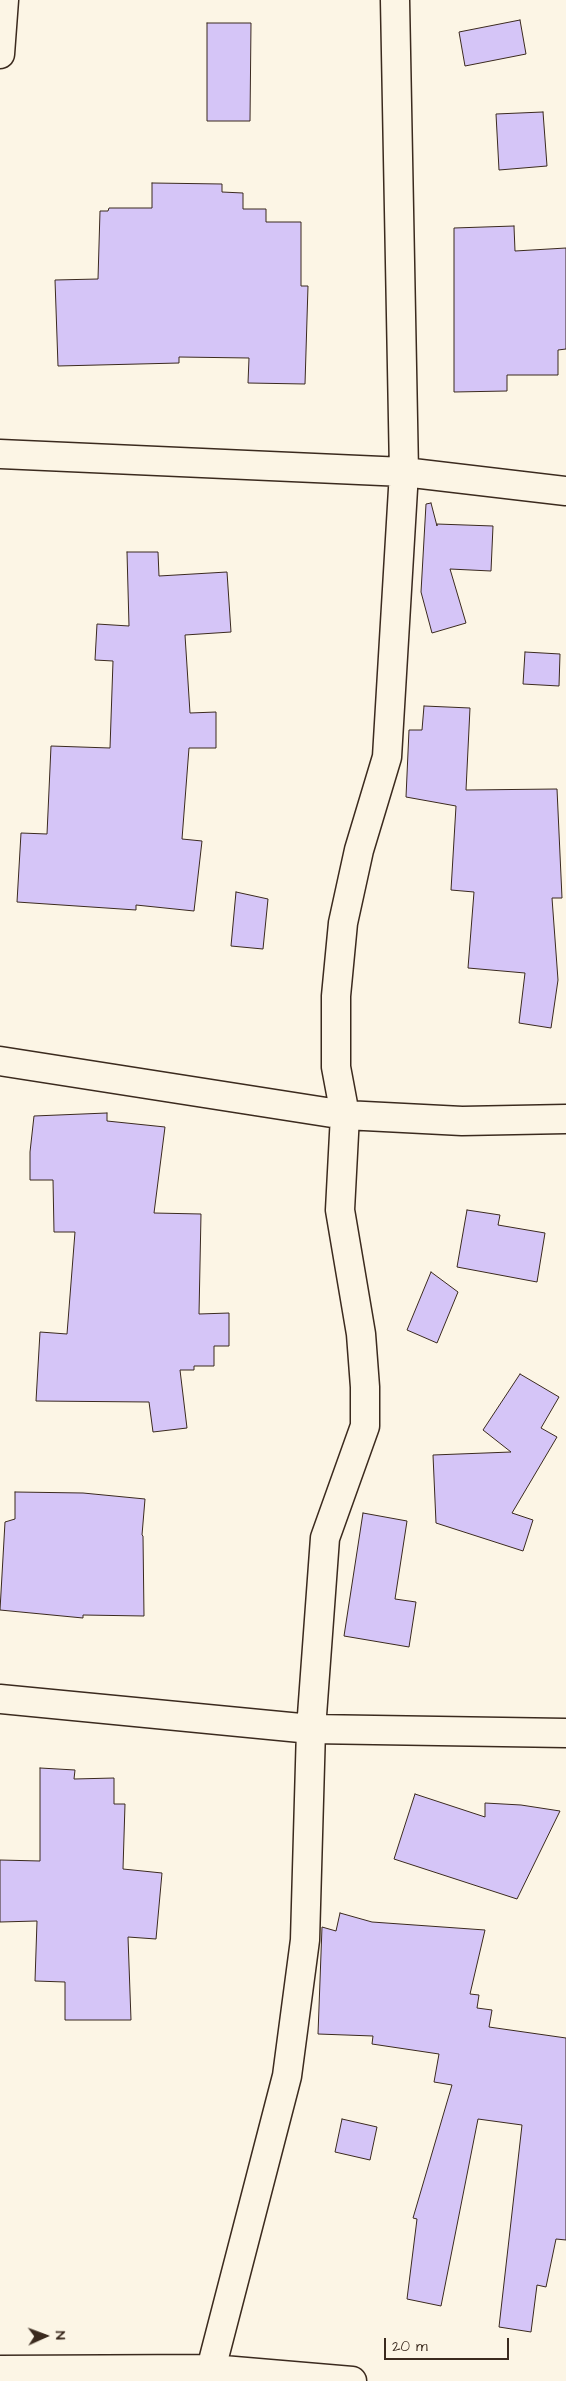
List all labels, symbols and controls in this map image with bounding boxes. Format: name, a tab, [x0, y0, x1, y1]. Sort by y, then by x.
north arrow	[20, 2311, 70, 2361]
scale bar	[386, 2328, 511, 2360]
text: N	[50, 2331, 70, 2340]
text: 20 m	[392, 2336, 428, 2357]

